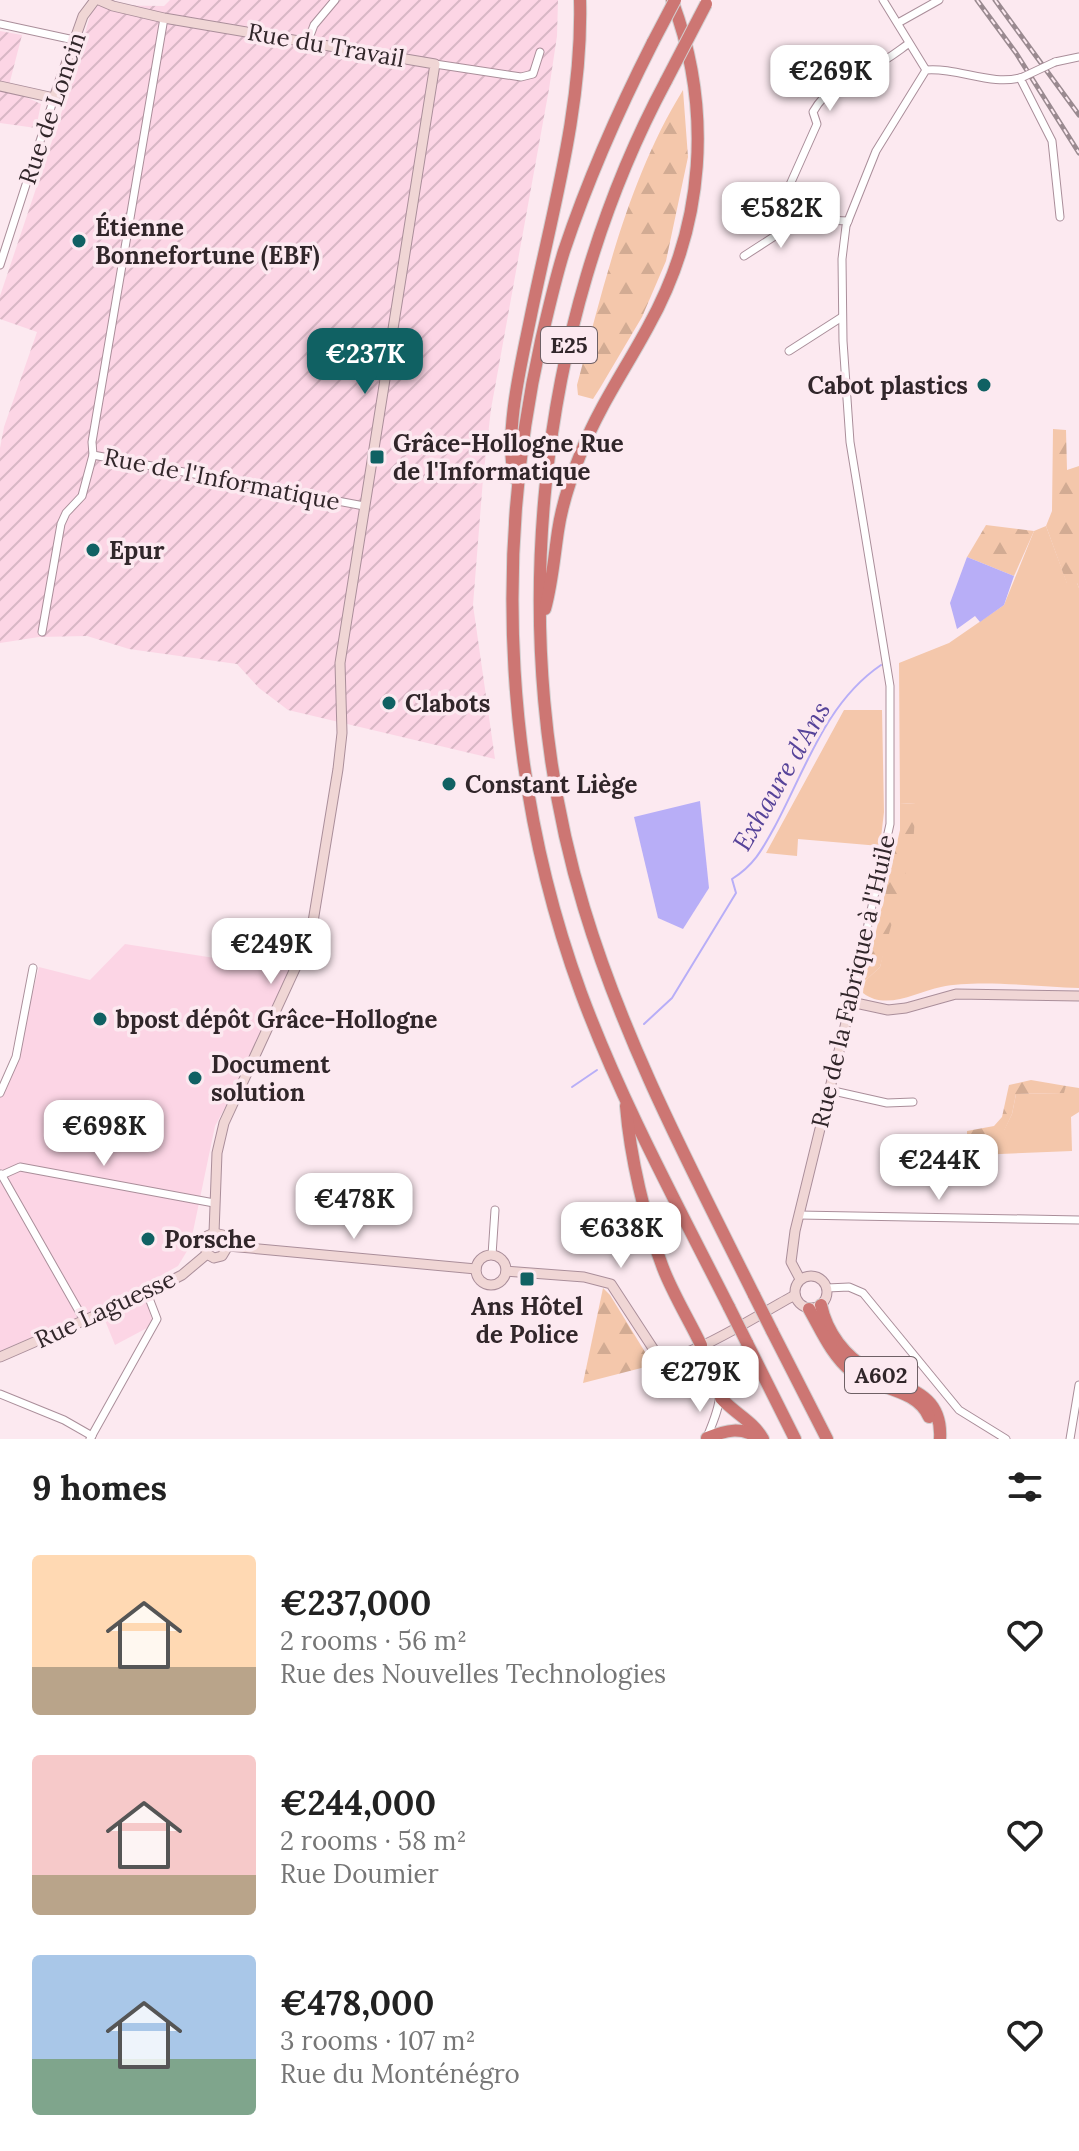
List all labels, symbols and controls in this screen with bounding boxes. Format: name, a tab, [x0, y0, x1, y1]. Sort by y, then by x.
street label: Rue du Travail	[245, 16, 407, 74]
street label: Rue de Loncin	[11, 28, 93, 188]
pin: €269K	[774, 45, 886, 113]
text: €269K	[788, 54, 872, 87]
pin: €582K	[725, 182, 837, 250]
text: €582K	[740, 191, 822, 224]
place label: Étienne Bonnefortune (EBF)	[95, 211, 320, 271]
marker: Étienne Bonnefortune (EBF)	[70, 232, 88, 250]
road number: E25	[541, 327, 597, 363]
pin: €237K	[309, 328, 421, 396]
text: €237K	[325, 337, 405, 370]
place label: Cabot plastics	[807, 370, 968, 401]
marker: Cabot plastics	[975, 376, 993, 394]
place label: Grâce-Hollogne Rue de l'Informatique	[393, 428, 624, 487]
street label: Rue de l'Informatique	[101, 441, 343, 517]
marker: Grâce-Hollogne Rue de l'Informatique	[368, 448, 386, 466]
place label: Epur	[109, 535, 165, 566]
marker: Epur	[84, 541, 102, 559]
place label: Clabots	[405, 688, 490, 719]
marker: Clabots	[380, 694, 398, 712]
water label: Exhaure d'Ans	[725, 695, 837, 857]
place label: Constant Liège	[465, 769, 637, 800]
marker: Constant Liège	[440, 775, 458, 793]
street label: Rue de la Fabrique à l'Huile	[804, 831, 902, 1131]
pin: €249K	[215, 918, 327, 986]
text: €249K	[230, 927, 312, 960]
place label: bpost dépôt Grâce-Hollogne	[115, 1004, 438, 1035]
marker: bpost dépôt Grâce-Hollogne	[91, 1010, 109, 1028]
place label: Document solution	[211, 1049, 331, 1108]
marker: Document solution	[186, 1069, 204, 1087]
pin: €698K	[48, 1100, 160, 1168]
text: €698K	[62, 1109, 146, 1142]
pin: €244K	[883, 1134, 995, 1202]
text: €244K	[898, 1143, 980, 1176]
pin: €478K	[298, 1173, 410, 1241]
text: €478K	[314, 1182, 394, 1215]
pin: €638K	[565, 1202, 677, 1270]
text: €638K	[579, 1211, 663, 1244]
place label: Porsche	[164, 1224, 256, 1255]
marker: Porsche	[139, 1230, 157, 1248]
street label: Rue Laguesse	[30, 1263, 180, 1355]
marker: Ans Hôtel de Police	[518, 1270, 536, 1288]
place label: Ans Hôtel de Police	[471, 1291, 583, 1350]
pin: €279K	[644, 1346, 756, 1414]
text: €279K	[660, 1355, 740, 1388]
road number: A602	[845, 1357, 917, 1393]
icon: filters	[1003, 1465, 1047, 1509]
text: 9 homes	[32, 1466, 167, 1509]
text: €237,000	[280, 1581, 431, 1624]
icon: home	[96, 1587, 192, 1683]
icon: heart	[1003, 1613, 1047, 1657]
text: 2 rooms · 56 m²	[280, 1624, 467, 1657]
text: Rue des Nouvelles Technologies	[280, 1657, 666, 1690]
text: €244,000	[280, 1781, 436, 1824]
icon: home	[96, 1787, 192, 1883]
icon: heart	[1003, 1813, 1047, 1857]
text: 2 rooms · 58 m²	[280, 1824, 467, 1857]
text: Rue Doumier	[280, 1857, 439, 1890]
text: €478,000	[280, 1981, 434, 2024]
icon: home	[96, 1987, 192, 2083]
icon: heart	[1003, 2013, 1047, 2057]
text: 3 rooms · 107 m²	[280, 2024, 475, 2057]
text: Rue du Monténégro	[280, 2057, 520, 2090]

